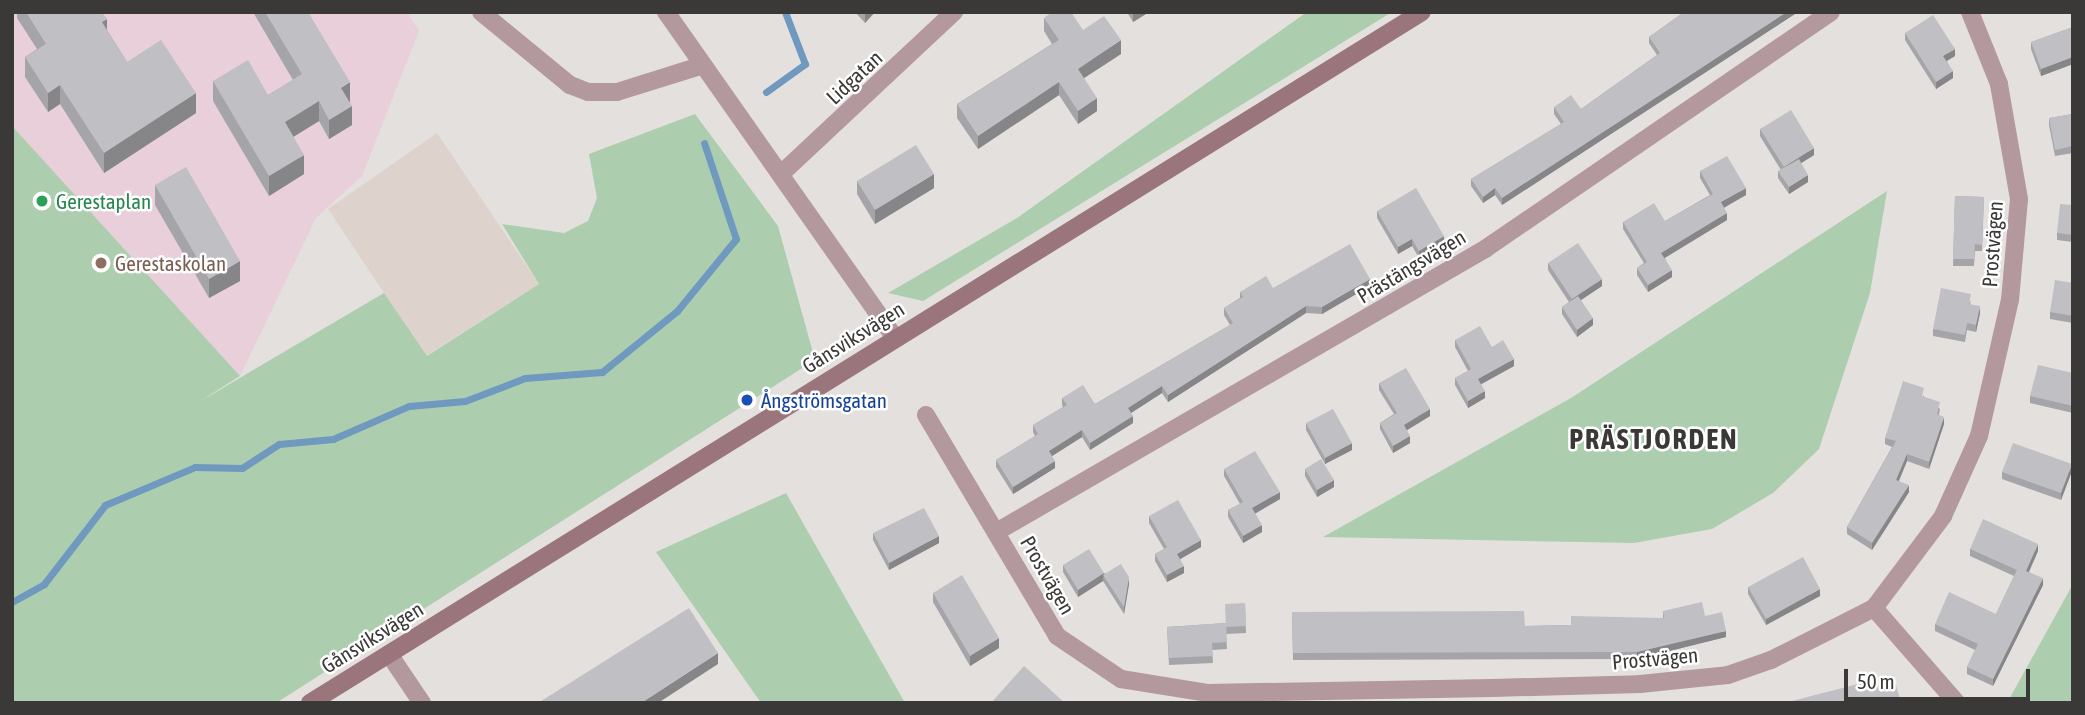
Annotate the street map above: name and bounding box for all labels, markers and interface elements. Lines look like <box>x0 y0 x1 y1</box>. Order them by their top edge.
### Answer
street label: Lidgatan <box>821 45 887 109</box>
place label: Gerestaplan <box>56 188 151 214</box>
marker: Gerestaplan <box>34 193 50 209</box>
street label: Prostvägen <box>1976 200 2008 288</box>
street label: Prästängsvägen <box>1352 224 1470 308</box>
place label: Gerestaskolan <box>115 250 226 276</box>
marker: Gerestaskolan <box>93 255 109 271</box>
street label: Gånsviksvägen <box>797 296 909 378</box>
place label: Ångströmsgatan <box>761 387 887 413</box>
marker: Ångströmsgatan <box>739 392 755 408</box>
district label: PRÄSTJORDEN <box>1571 422 1737 456</box>
street label: Prostvägen <box>1016 531 1080 619</box>
street label: Gånsviksvägen <box>316 596 428 678</box>
street label: Prostvägen <box>1611 642 1699 674</box>
scale bar <box>1847 656 2032 700</box>
text: 50 m <box>1857 669 1895 693</box>

